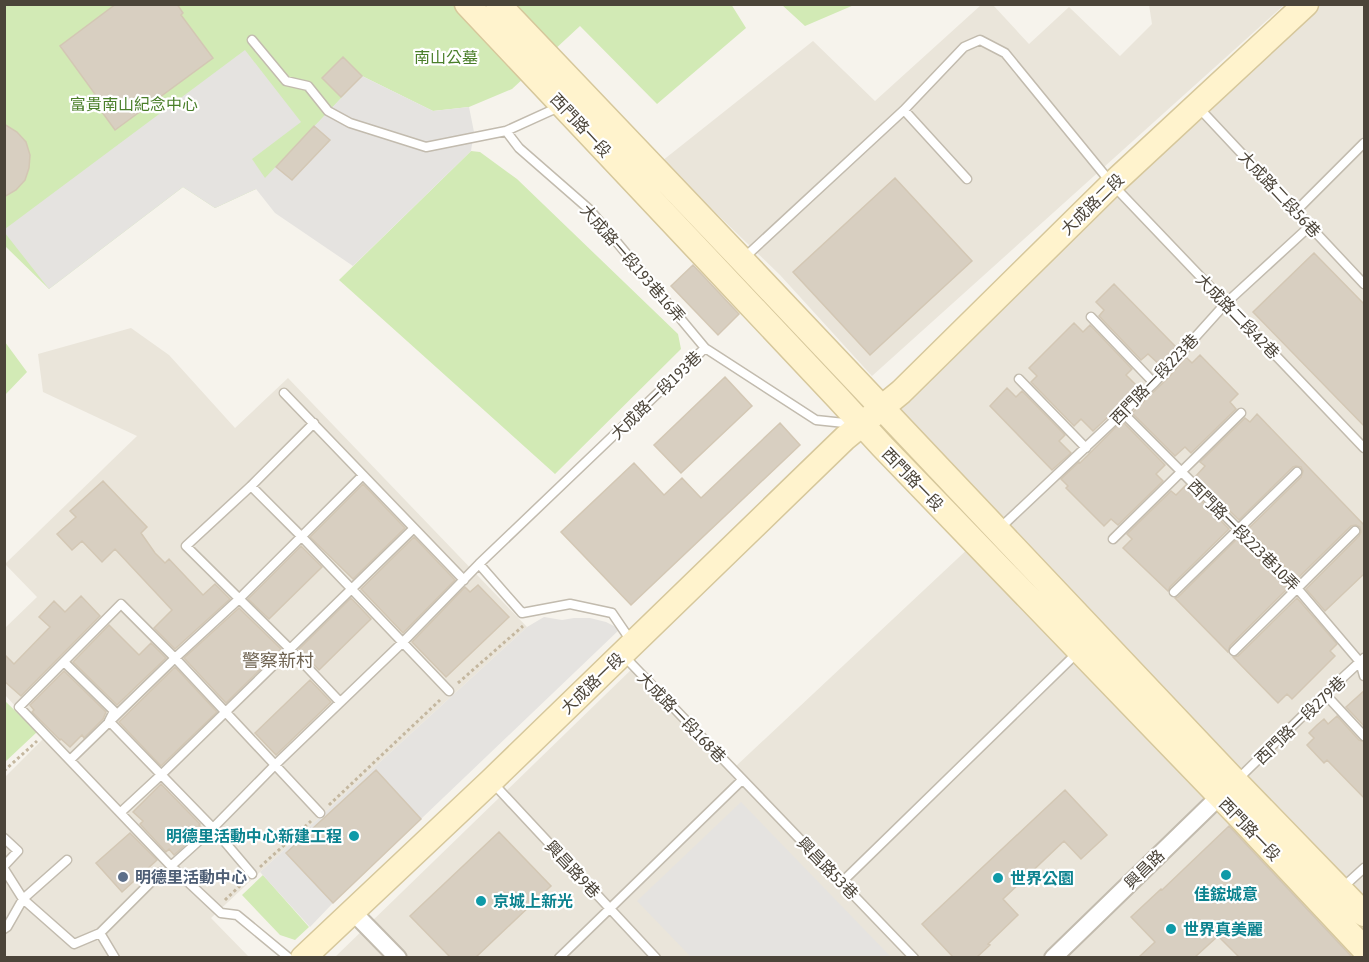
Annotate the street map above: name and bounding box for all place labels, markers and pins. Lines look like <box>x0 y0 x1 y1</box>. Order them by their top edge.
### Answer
place label: 明德里活動中心新建工程 <box>166 827 342 845</box>
marker: 明德里活動中心新建工程 <box>347 829 361 843</box>
place label: 明德里活動中心 <box>135 868 247 886</box>
marker: 佳鋐城意 <box>1219 868 1233 882</box>
place label: 世界公園 <box>1010 869 1074 887</box>
marker: 明德里活動中心 <box>116 870 130 884</box>
marker: 世界公園 <box>991 871 1005 885</box>
place label: 佳鋐城意 <box>1194 885 1258 903</box>
place label: 京城上新光 <box>493 892 573 910</box>
marker: 京城上新光 <box>474 894 488 908</box>
place label: 世界真美麗 <box>1183 920 1263 938</box>
marker: 世界真美麗 <box>1164 922 1178 936</box>

